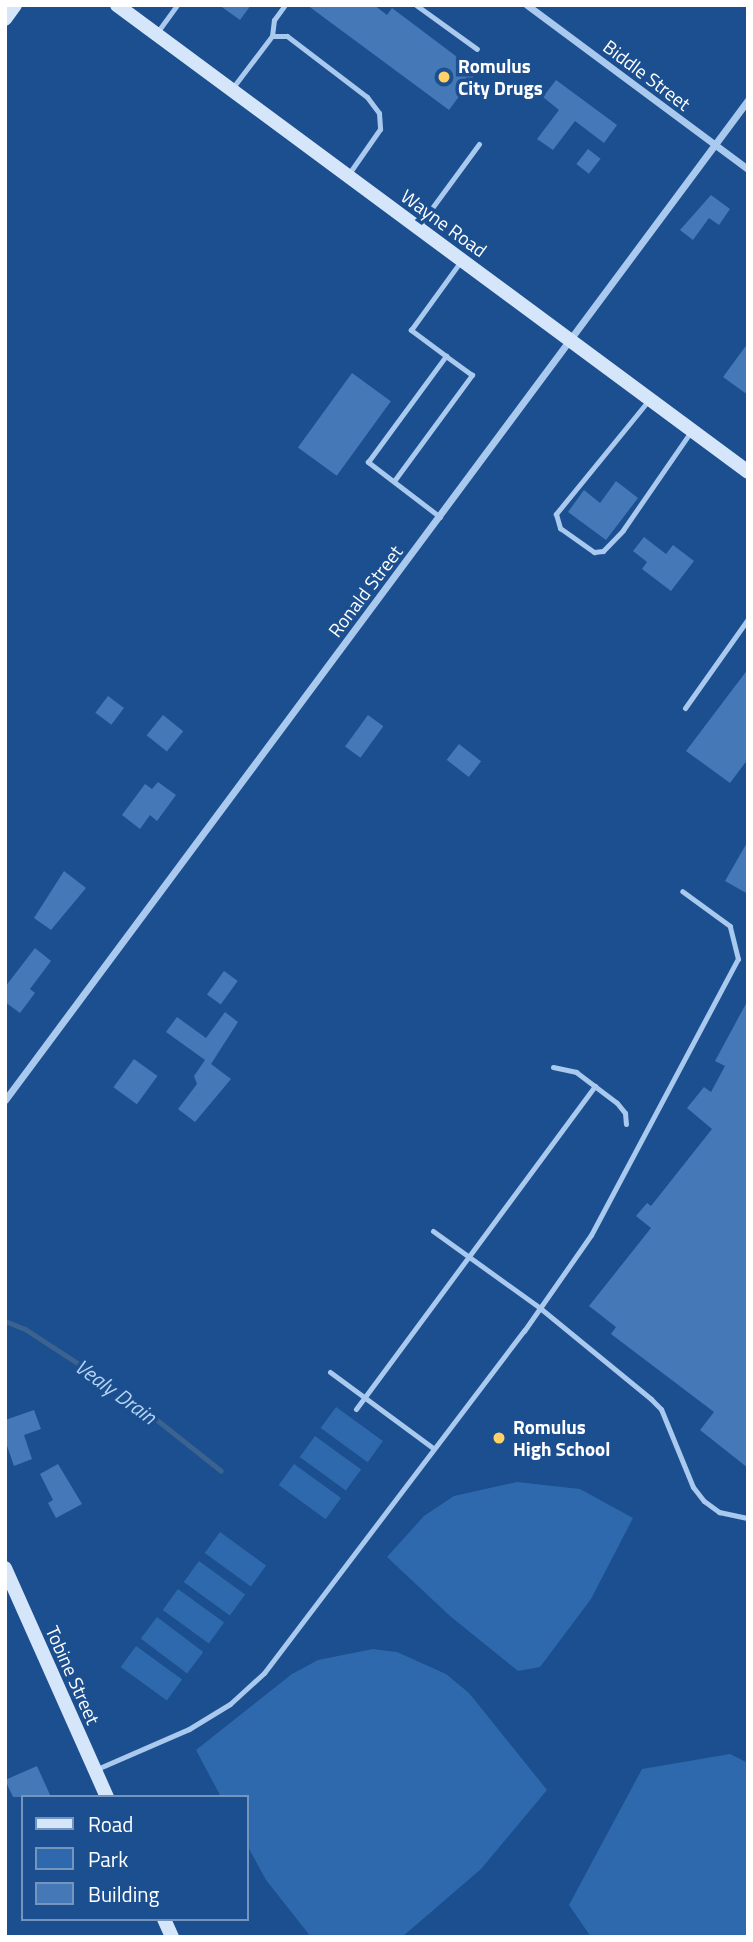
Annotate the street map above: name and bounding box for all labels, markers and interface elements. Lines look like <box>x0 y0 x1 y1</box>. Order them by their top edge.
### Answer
street label: Biddle Street <box>599 35 695 115</box>
place label: Romulus City Drugs <box>458 55 543 99</box>
marker: Romulus City Drugs <box>436 69 452 85</box>
street label: Wayne Road <box>397 184 491 262</box>
street label: Ronald Street <box>323 541 407 641</box>
water label: Vealy Drain <box>71 1353 161 1429</box>
place label: Romulus High School <box>513 1416 610 1460</box>
marker: Romulus High School <box>491 1430 507 1446</box>
street label: Tobine Street <box>41 1622 105 1728</box>
legend <box>21 1795 248 1921</box>
text: Road <box>88 1808 133 1840</box>
text: Park <box>88 1843 128 1875</box>
text: Building <box>88 1878 159 1910</box>

